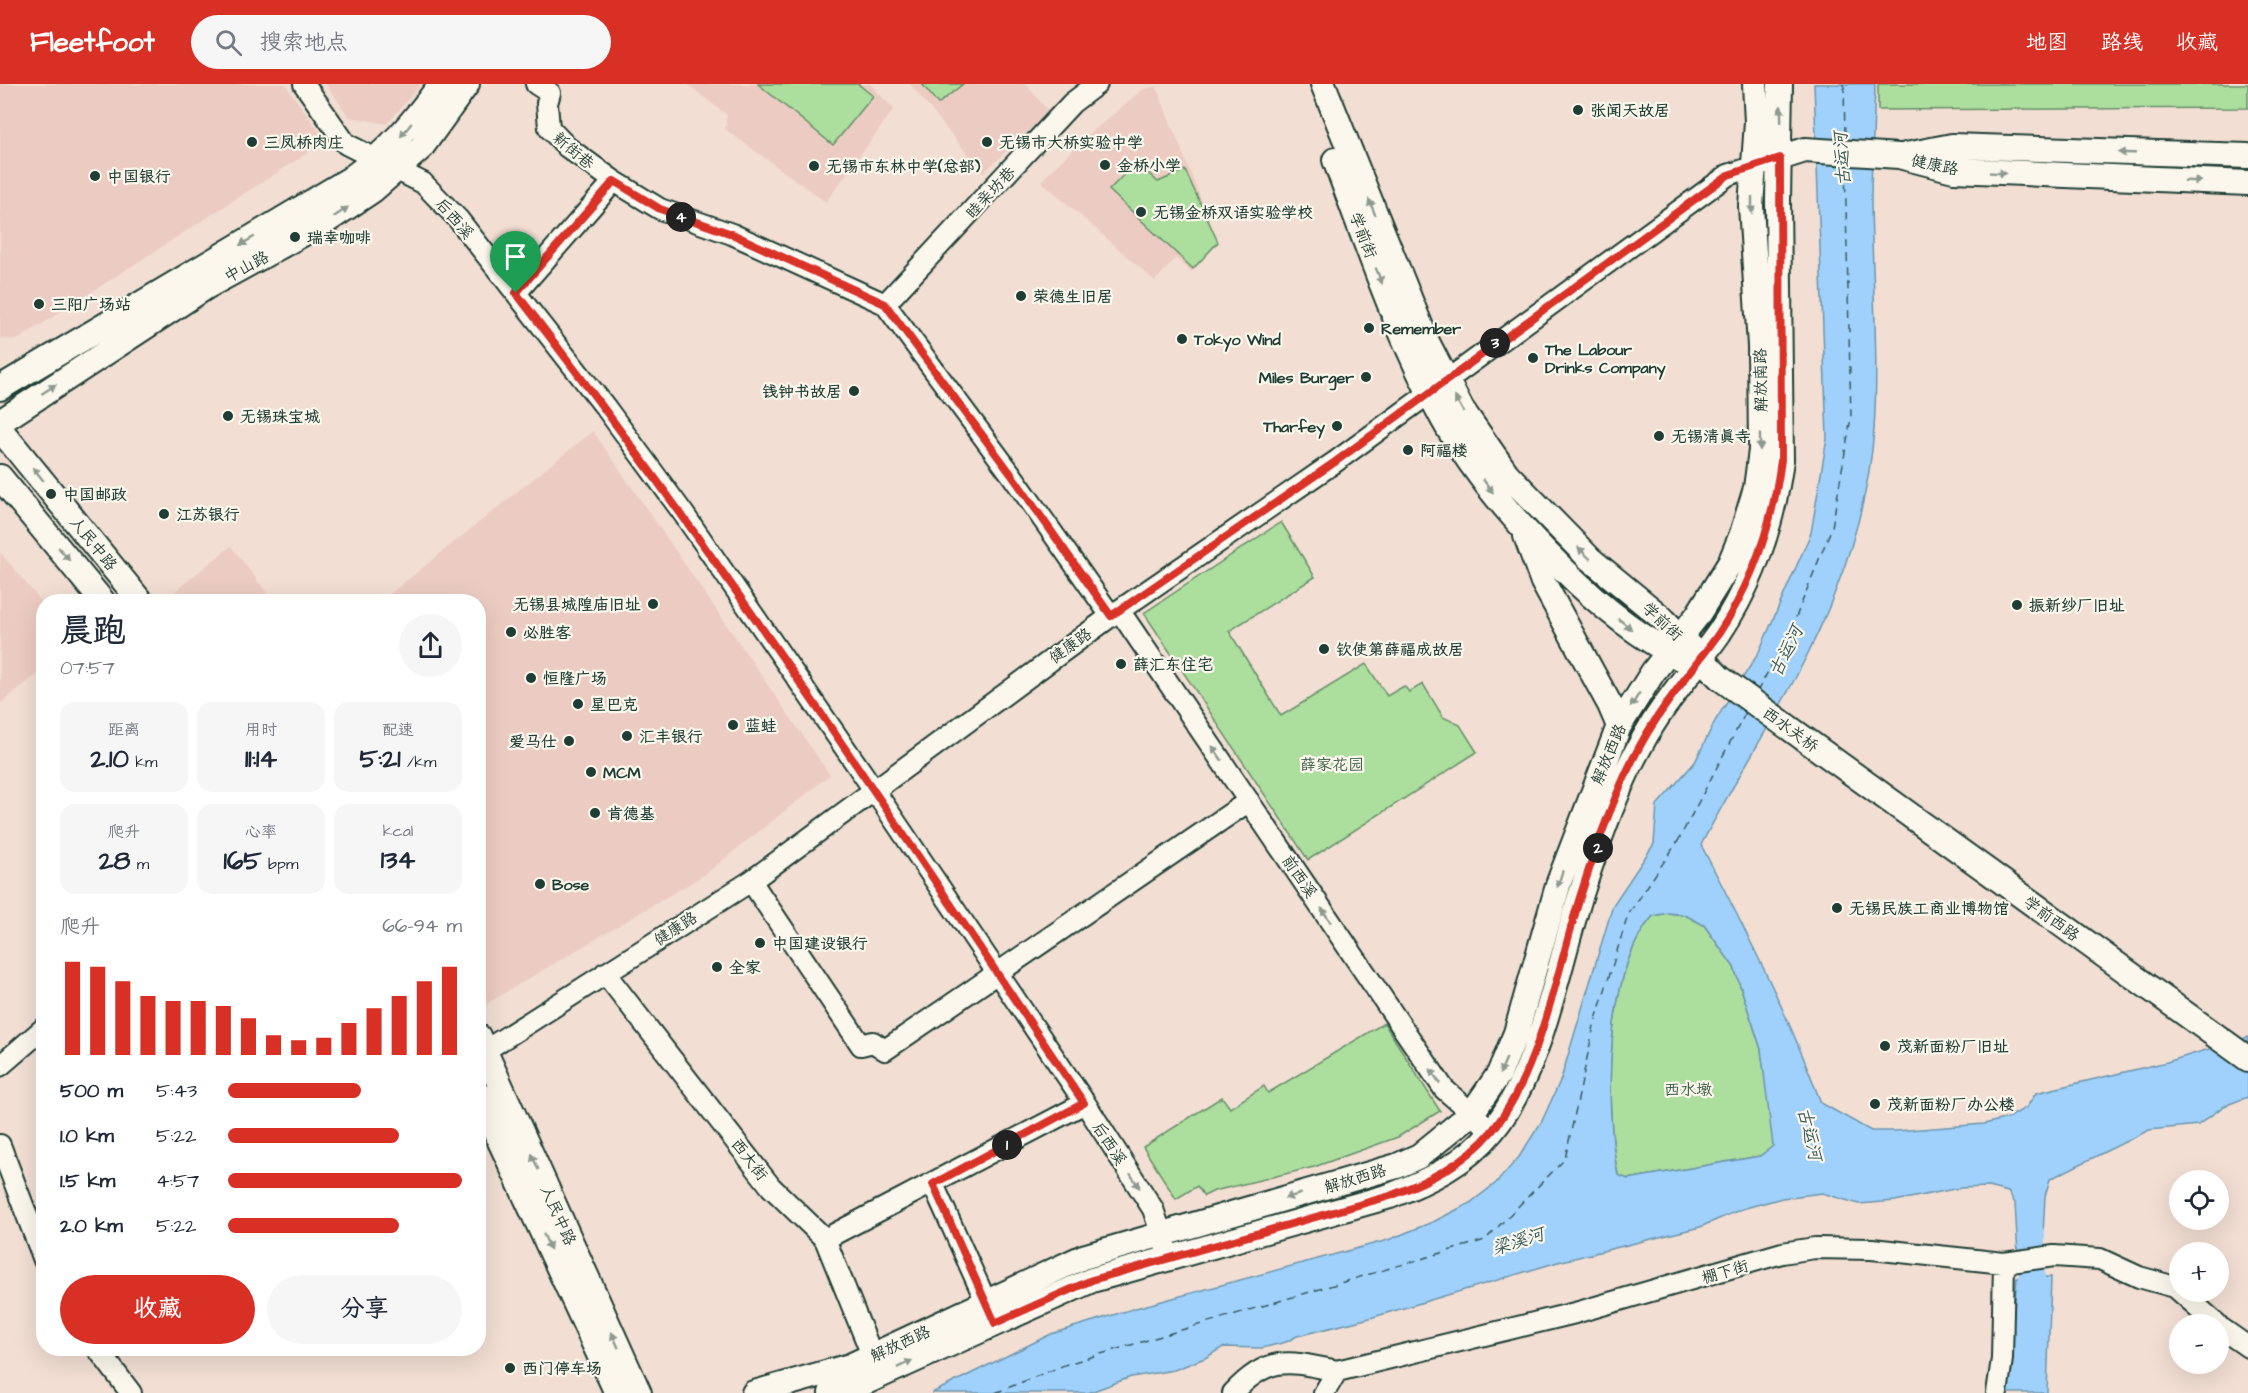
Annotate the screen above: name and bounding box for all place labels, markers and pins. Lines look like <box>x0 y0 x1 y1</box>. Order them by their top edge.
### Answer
place label: 张闻天故居 <box>1590 100 1670 122</box>
marker: 张闻天故居 <box>1571 103 1585 117</box>
place label: 三凤桥肉庄 <box>264 132 344 154</box>
place label: 无锡市大桥实验中学 <box>999 132 1143 154</box>
marker: 三凤桥肉庄 <box>245 135 259 149</box>
marker: 无锡市大桥实验中学 <box>980 135 994 149</box>
place label: 金桥小学 <box>1117 155 1181 177</box>
place label: 无锡市东林中学(总部) <box>826 156 981 178</box>
marker: 金桥小学 <box>1098 158 1112 172</box>
marker: 无锡市东林中学(总部) <box>807 159 821 173</box>
place label: 中国银行 <box>107 166 171 188</box>
marker: 中国银行 <box>88 169 102 183</box>
pin: 4 <box>666 202 696 232</box>
place label: 无锡金桥双语实验学校 <box>1153 202 1313 224</box>
marker: 无锡金桥双语实验学校 <box>1134 205 1148 219</box>
place label: 瑞幸咖啡 <box>307 227 371 249</box>
marker: 瑞幸咖啡 <box>288 230 302 244</box>
pin <box>490 231 541 293</box>
place label: 荣德生旧居 <box>1033 286 1113 308</box>
marker: 荣德生旧居 <box>1014 289 1028 303</box>
place label: 三阳广场站 <box>51 294 131 316</box>
marker: 三阳广场站 <box>32 297 46 311</box>
place label: Remember <box>1381 318 1461 340</box>
marker: Remember <box>1362 321 1376 335</box>
pin: 3 <box>1480 328 1510 358</box>
place label: Tokyo Wind <box>1193 329 1281 352</box>
marker: Tokyo Wind <box>1175 332 1189 346</box>
place label: The Labour Drinks Company <box>1544 339 1666 380</box>
marker: The Labour Drinks Company <box>1526 351 1540 365</box>
place label: Miles Burger <box>1259 367 1354 391</box>
marker: Miles Burger <box>1359 370 1373 384</box>
place label: 钱钟书故居 <box>762 381 842 403</box>
marker: 钱钟书故居 <box>847 384 861 398</box>
place label: 无锡珠宝城 <box>240 406 320 428</box>
marker: 无锡珠宝城 <box>221 409 235 423</box>
place label: Tharfey <box>1262 416 1325 439</box>
marker: Tharfey <box>1330 419 1344 433</box>
place label: 无锡清真寺 <box>1671 426 1751 448</box>
marker: 无锡清真寺 <box>1652 429 1666 443</box>
place label: 阿福楼 <box>1420 440 1468 462</box>
marker: 阿福楼 <box>1401 443 1415 457</box>
place label: 中国邮政 <box>63 484 127 506</box>
marker: 中国邮政 <box>44 487 58 501</box>
place label: 江苏银行 <box>176 504 240 526</box>
marker: 江苏银行 <box>157 507 171 521</box>
place label: 无锡县城隍庙旧址 <box>513 594 641 616</box>
place label: 振新纱厂旧址 <box>2029 595 2125 617</box>
marker: 无锡县城隍庙旧址 <box>646 597 660 611</box>
marker: 振新纱厂旧址 <box>2010 598 2024 612</box>
place label: 必胜客 <box>523 622 571 644</box>
marker: 必胜客 <box>504 625 518 639</box>
place label: 钦使第薛福成故居 <box>1336 639 1464 661</box>
marker: 钦使第薛福成故居 <box>1317 642 1331 656</box>
place label: 薛汇东住宅 <box>1133 654 1213 676</box>
marker: 薛汇东住宅 <box>1114 657 1128 671</box>
place label: 恒隆广场 <box>543 668 607 690</box>
marker: 恒隆广场 <box>524 671 538 685</box>
place label: 星巴克 <box>590 694 638 716</box>
marker: 星巴克 <box>571 697 585 711</box>
place label: 蓝蛙 <box>745 715 777 737</box>
marker: 蓝蛙 <box>726 718 740 732</box>
place label: 汇丰银行 <box>639 726 703 748</box>
marker: 汇丰银行 <box>620 729 634 743</box>
place label: 爱马仕 <box>509 731 557 753</box>
marker: 爱马仕 <box>562 734 576 748</box>
place label: MCM <box>603 762 641 784</box>
marker: MCM <box>584 765 598 779</box>
place label: 肯德基 <box>607 803 655 825</box>
marker: 肯德基 <box>588 806 602 820</box>
pin: 2 <box>1583 833 1613 863</box>
place label: Bose <box>552 874 589 896</box>
marker: Bose <box>533 877 547 891</box>
place label: 无锡民族工商业博物馆 <box>1849 898 2009 920</box>
marker: 无锡民族工商业博物馆 <box>1830 901 1844 915</box>
place label: 中国建设银行 <box>772 933 868 955</box>
marker: 中国建设银行 <box>753 936 767 950</box>
place label: 全家 <box>729 957 761 979</box>
marker: 全家 <box>710 960 724 974</box>
place label: 茂新面粉厂旧址 <box>1897 1036 2009 1058</box>
marker: 茂新面粉厂旧址 <box>1878 1039 1892 1053</box>
place label: 茂新面粉厂办公楼 <box>1887 1094 2015 1116</box>
marker: 茂新面粉厂办公楼 <box>1868 1097 1882 1111</box>
pin: 1 <box>992 1130 1022 1160</box>
place label: 西门停车场 <box>522 1358 602 1380</box>
marker: 西门停车场 <box>503 1361 517 1375</box>

